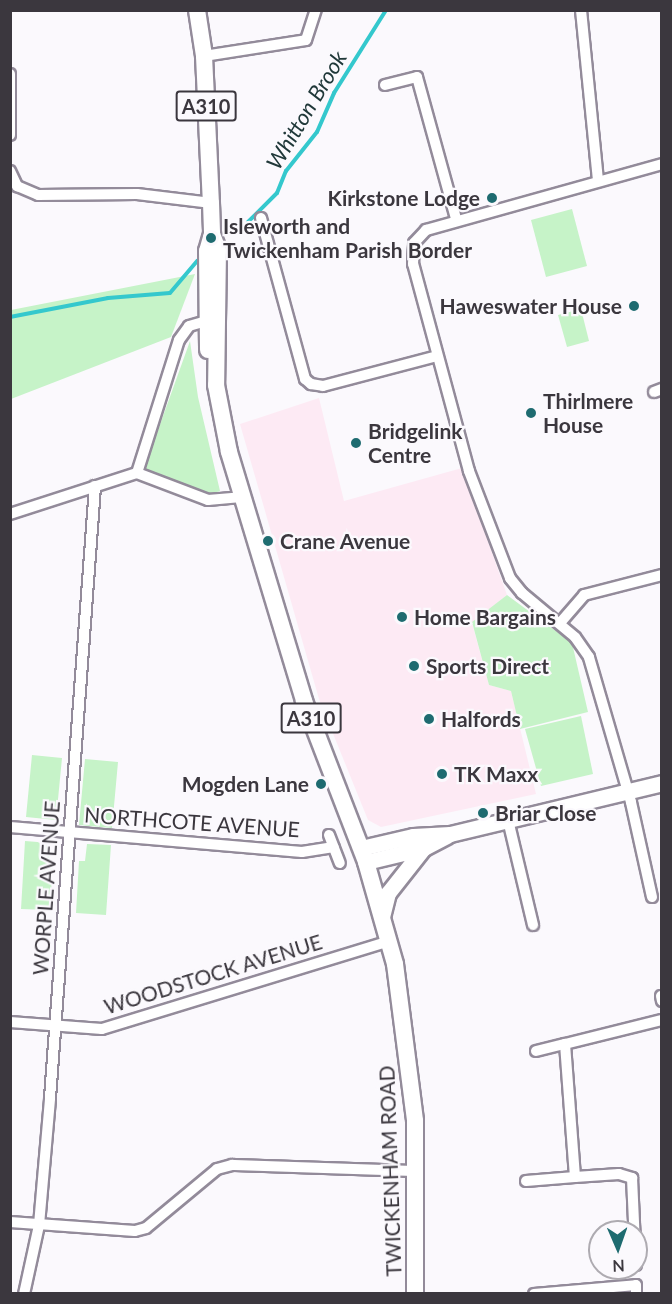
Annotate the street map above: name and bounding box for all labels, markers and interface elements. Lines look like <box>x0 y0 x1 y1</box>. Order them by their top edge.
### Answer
water label: Whitton Brook <box>260 46 352 174</box>
road number: A310 <box>174 89 238 123</box>
place label: Kirkstone Lodge <box>328 185 480 211</box>
marker: Kirkstone Lodge <box>485 191 499 205</box>
place label: Isleworth and Twickenham Parish Border <box>223 213 472 263</box>
marker: Isleworth and Twickenham Parish Border <box>204 231 218 245</box>
place label: Haweswater House <box>439 293 622 319</box>
marker: Haweswater House <box>627 299 641 313</box>
place label: Thirlmere House <box>543 388 633 438</box>
marker: Thirlmere House <box>524 406 538 420</box>
place label: Bridgelink Centre <box>368 418 462 468</box>
marker: Bridgelink Centre <box>349 436 363 450</box>
place label: Crane Avenue <box>280 528 411 554</box>
marker: Crane Avenue <box>261 534 275 548</box>
place label: Home Bargains <box>414 604 556 630</box>
marker: Home Bargains <box>395 610 409 624</box>
place label: Sports Direct <box>426 653 549 679</box>
marker: Sports Direct <box>407 659 421 673</box>
road number: A310 <box>280 701 342 735</box>
place label: Halfords <box>441 706 521 732</box>
marker: Halfords <box>422 712 436 726</box>
place label: TK Maxx <box>454 761 538 787</box>
marker: TK Maxx <box>435 767 449 781</box>
place label: Mogden Lane <box>182 771 309 797</box>
marker: Mogden Lane <box>314 777 328 791</box>
street label: WORPLE AVENUE <box>27 800 65 976</box>
place label: Briar Close <box>495 800 597 826</box>
street label: NORTHCOTE AVENUE <box>83 802 301 842</box>
marker: Briar Close <box>476 806 490 820</box>
street label: WOODSTOCK AVENUE <box>101 929 325 1019</box>
street label: TWICKENHAM ROAD <box>374 1065 406 1277</box>
north arrow <box>588 1220 648 1280</box>
text: N <box>612 1257 625 1276</box>

